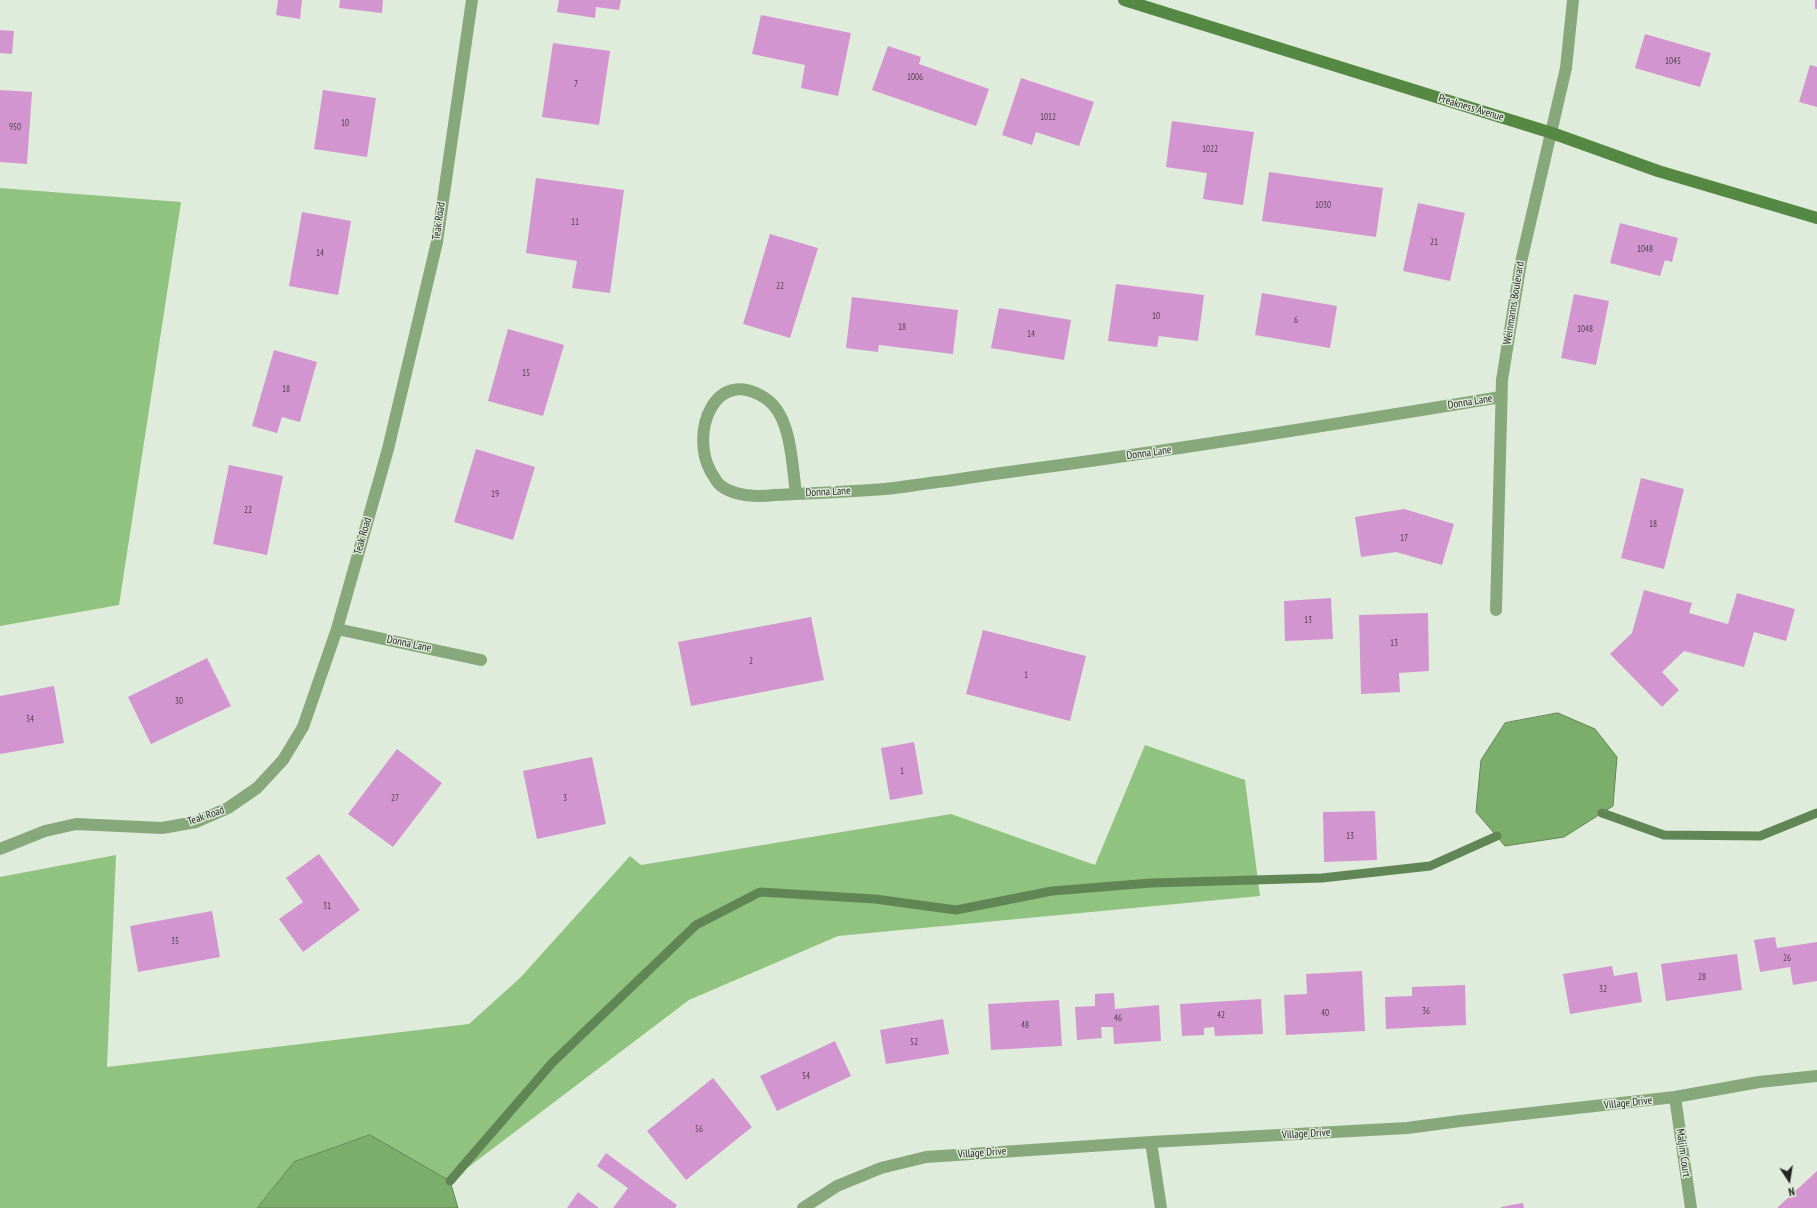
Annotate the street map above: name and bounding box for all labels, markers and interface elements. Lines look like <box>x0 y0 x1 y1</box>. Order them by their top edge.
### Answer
house number: 1045 <box>1665 56 1681 66</box>
house number: 1006 <box>907 72 923 82</box>
house number: 7 <box>574 79 578 89</box>
street label: Preakness Avenue <box>1437 92 1505 124</box>
house number: 1012 <box>1040 112 1056 122</box>
house number: 10 <box>341 118 349 128</box>
house number: 950 <box>9 122 21 132</box>
house number: 1022 <box>1202 144 1218 154</box>
house number: 1030 <box>1315 200 1331 210</box>
street label: Teak Road <box>430 201 448 241</box>
house number: 11 <box>571 217 579 227</box>
house number: 21 <box>1430 237 1438 247</box>
house number: 1048 <box>1637 244 1653 254</box>
house number: 14 <box>316 248 324 258</box>
street label: Weinmanns Boulevard <box>1501 260 1527 346</box>
house number: 22 <box>776 281 784 291</box>
house number: 10 <box>1152 311 1160 321</box>
house number: 6 <box>1294 315 1298 325</box>
house number: 18 <box>898 322 906 332</box>
house number: 1048 <box>1577 324 1593 334</box>
house number: 14 <box>1027 329 1035 339</box>
house number: 15 <box>522 368 530 378</box>
house number: 18 <box>282 384 290 394</box>
street label: Donna Lane <box>1447 392 1493 412</box>
street label: Donna Lane <box>1126 443 1172 463</box>
street label: Donna Lane <box>805 484 851 500</box>
house number: 19 <box>491 489 499 499</box>
house number: 22 <box>244 505 252 515</box>
street label: Teak Road <box>351 516 375 556</box>
house number: 18 <box>1649 519 1657 529</box>
house number: 17 <box>1400 533 1408 543</box>
house number: 13 <box>1304 615 1312 625</box>
street label: Donna Lane <box>386 633 432 655</box>
house number: 13 <box>1390 638 1398 648</box>
house number: 2 <box>749 656 753 666</box>
house number: 1 <box>1024 670 1028 680</box>
house number: 30 <box>175 696 183 706</box>
house number: 34 <box>26 714 34 724</box>
house number: 1 <box>900 766 904 776</box>
house number: 27 <box>391 793 399 803</box>
house number: 3 <box>563 793 567 803</box>
street label: Teak Road <box>186 804 226 828</box>
house number: 13 <box>1346 831 1354 841</box>
house number: 31 <box>323 901 331 911</box>
house number: 35 <box>171 936 179 946</box>
house number: 26 <box>1783 953 1791 963</box>
house number: 28 <box>1698 972 1706 982</box>
house number: 32 <box>1599 984 1607 994</box>
house number: 36 <box>1422 1006 1430 1016</box>
house number: 40 <box>1321 1008 1329 1018</box>
house number: 42 <box>1217 1010 1225 1020</box>
house number: 46 <box>1114 1013 1122 1023</box>
house number: 48 <box>1021 1020 1029 1030</box>
house number: 52 <box>910 1037 918 1047</box>
house number: 54 <box>802 1071 810 1081</box>
street label: Village Drive <box>1603 1094 1653 1112</box>
house number: 56 <box>695 1124 703 1134</box>
street label: Village Drive <box>1281 1126 1331 1142</box>
street label: Maljim Court <box>1673 1128 1693 1178</box>
street label: Village Drive <box>957 1145 1007 1161</box>
north arrow <box>1769 1160 1809 1200</box>
text: N <box>1787 1184 1796 1199</box>

